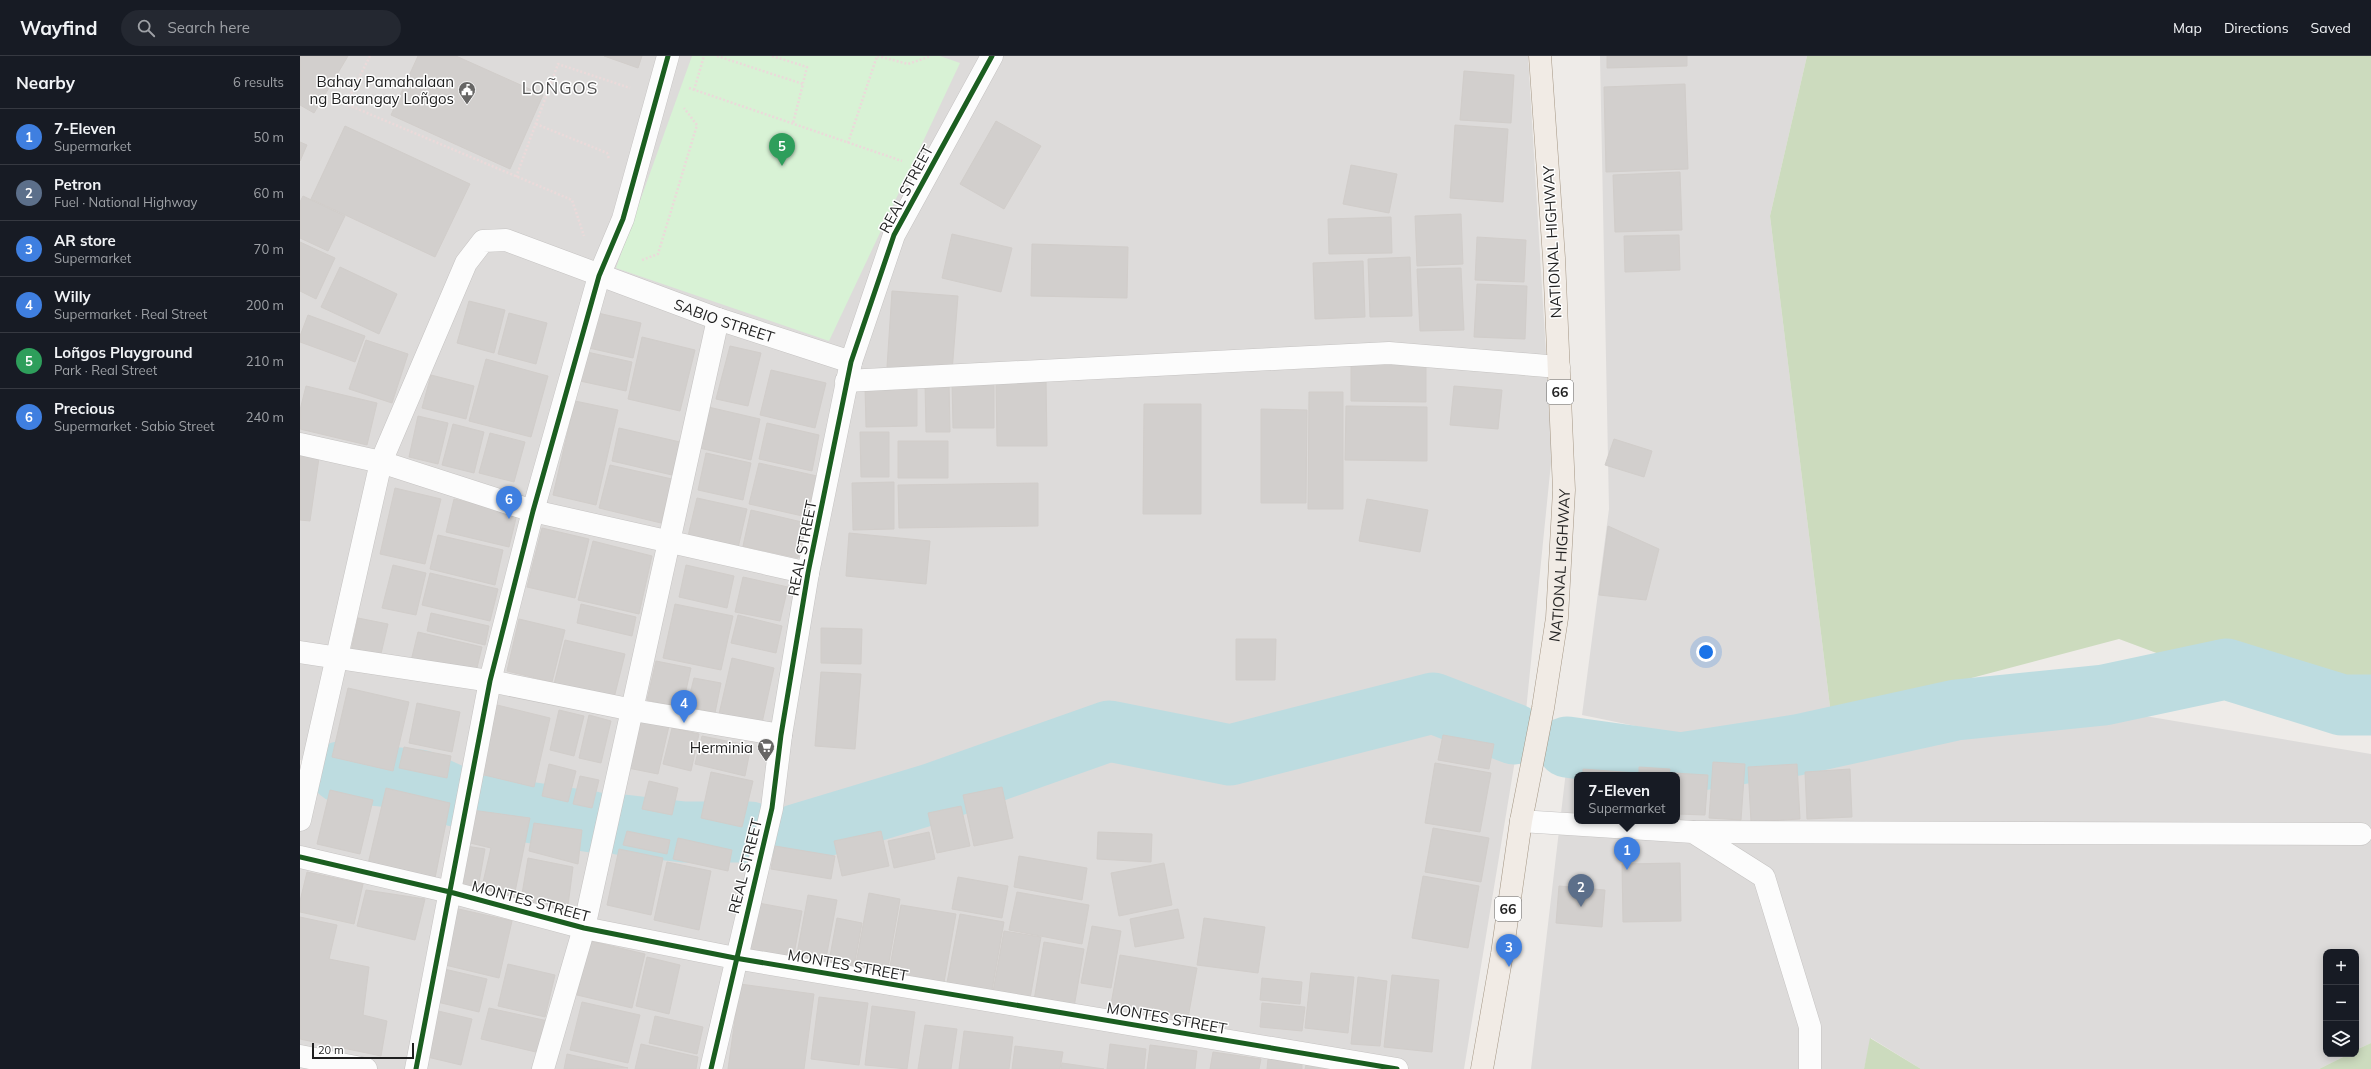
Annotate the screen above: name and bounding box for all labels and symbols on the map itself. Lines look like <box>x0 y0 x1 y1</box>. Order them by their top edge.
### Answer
place label: Bahay Pamahalaan ng Barangay Loñgos <box>310 72 454 108</box>
district label: LOÑGOS <box>522 77 598 98</box>
public building icon: Bahay Pamahalaan ng Barangay Loñgos <box>457 80 477 105</box>
pin: 5 <box>769 133 795 166</box>
street label: REAL STREET <box>875 142 937 236</box>
street label: NATIONAL HIGHWAY <box>1538 164 1565 319</box>
street label: SABIO STREET <box>672 294 777 346</box>
road number: 66 <box>1547 380 1573 404</box>
pin: 6 <box>496 486 522 519</box>
street label: NATIONAL HIGHWAY <box>1544 488 1574 643</box>
street label: REAL STREET <box>783 498 821 598</box>
your location <box>1696 642 1716 662</box>
pin: 4 <box>671 690 697 723</box>
supermarket icon: Herminia <box>756 737 776 762</box>
place label: Herminia <box>690 738 753 757</box>
street label: REAL STREET <box>724 817 766 915</box>
pin: 1 <box>1614 837 1640 870</box>
pin: 2 <box>1568 874 1594 907</box>
street label: MONTES STREET <box>470 876 592 926</box>
road number: 66 <box>1495 897 1521 921</box>
pin: 3 <box>1496 934 1522 967</box>
street label: MONTES STREET <box>786 945 910 985</box>
street label: MONTES STREET <box>1105 998 1229 1038</box>
scale bar <box>312 1041 414 1060</box>

